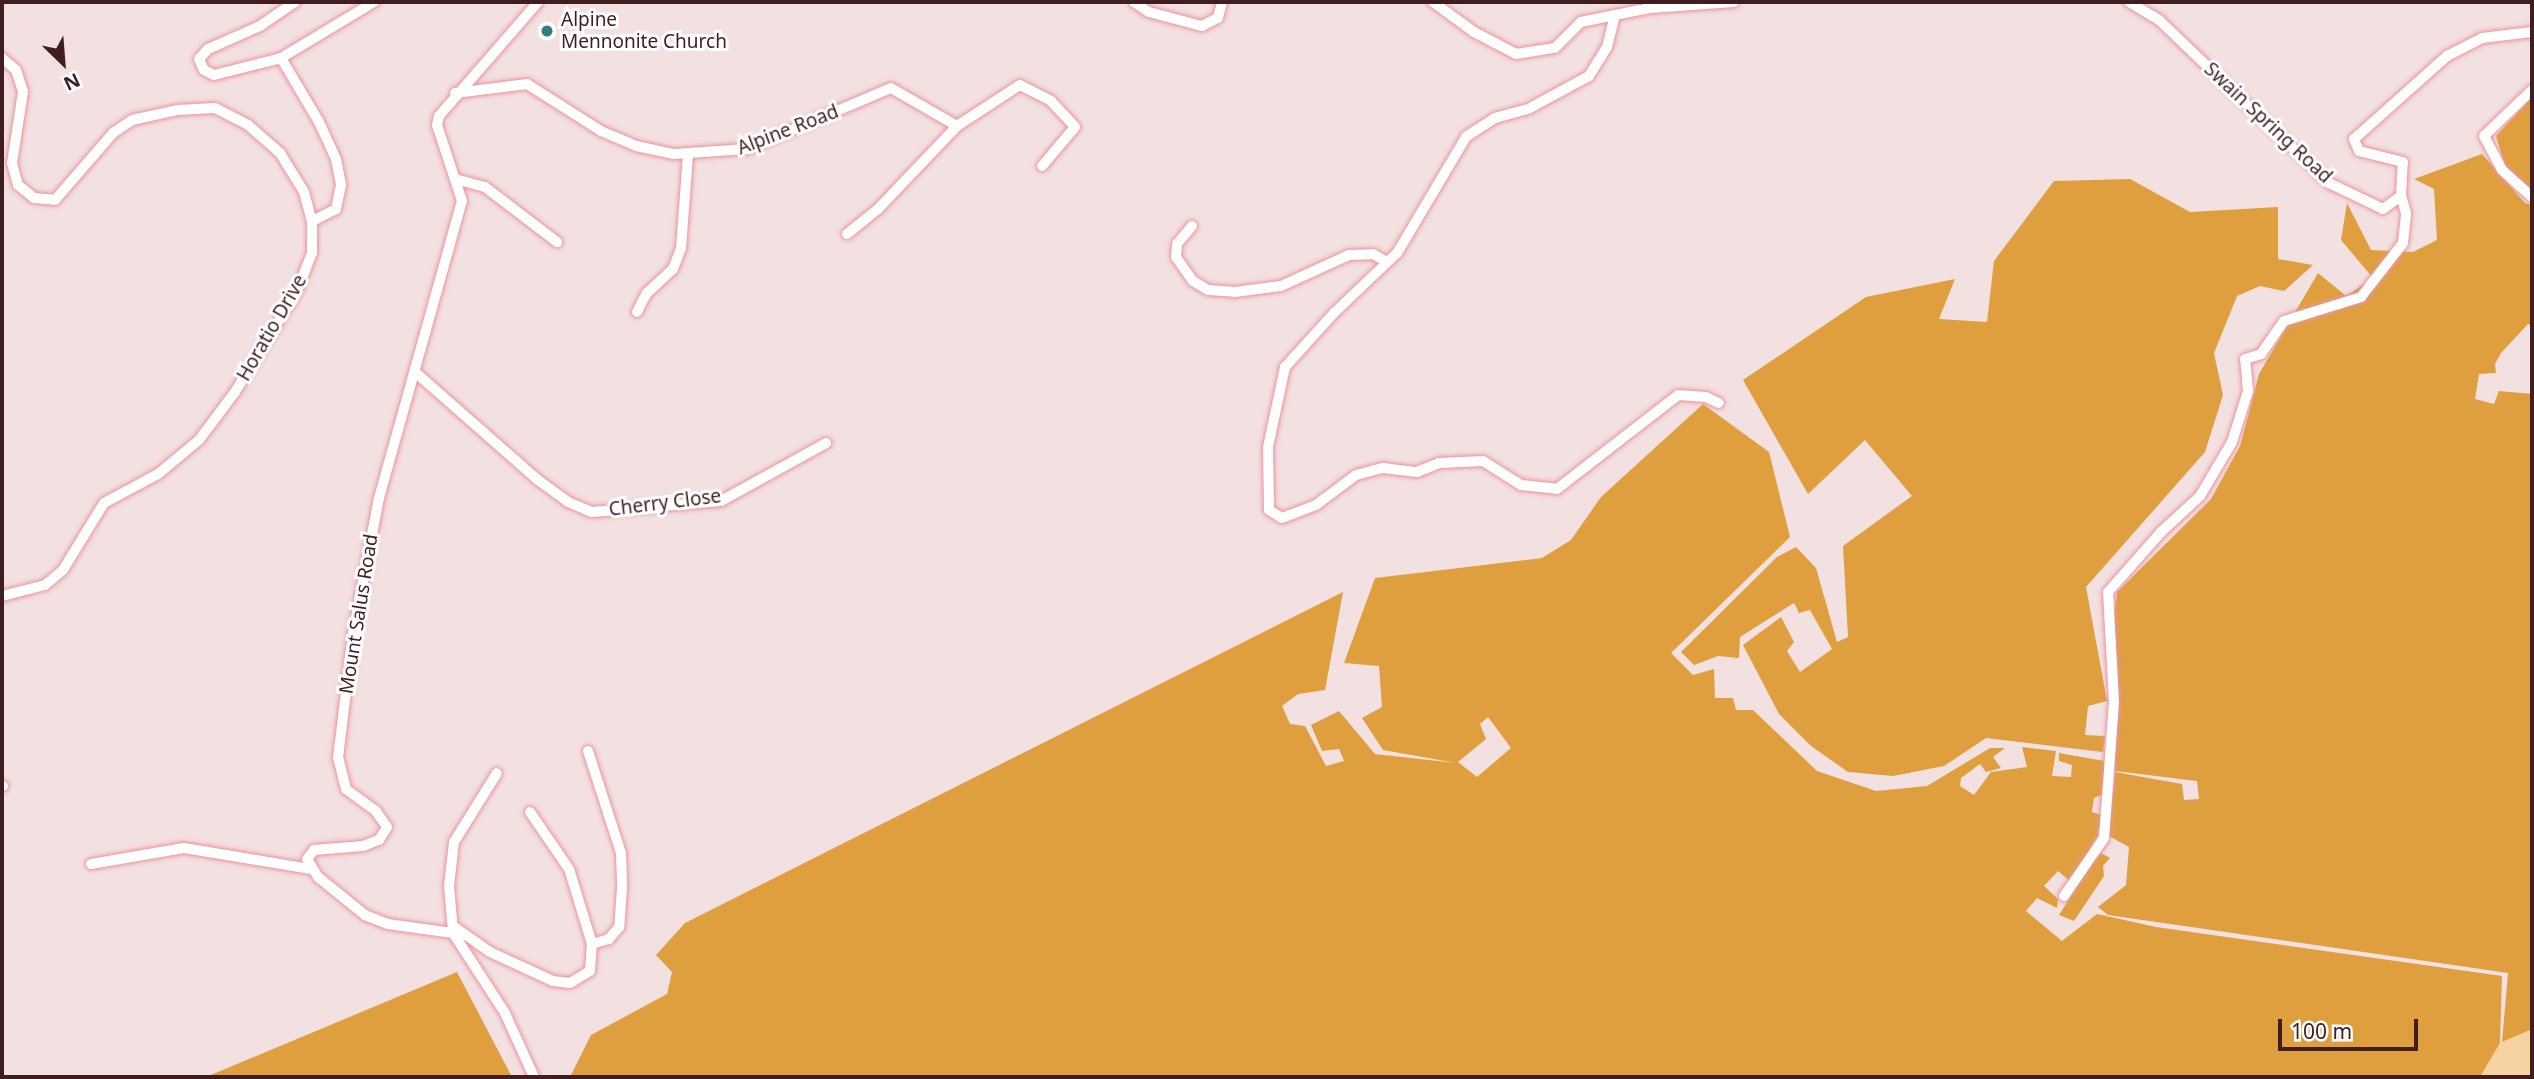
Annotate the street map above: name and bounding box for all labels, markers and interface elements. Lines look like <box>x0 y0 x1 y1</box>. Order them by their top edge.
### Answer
place label: Alpine Mennonite Church <box>561 9 727 53</box>
marker: Alpine Mennonite Church <box>539 23 555 39</box>
north arrow <box>28 28 98 98</box>
street label: Swain Spring Road <box>2199 58 2337 188</box>
text: N <box>59 67 84 97</box>
street label: Alpine Road <box>734 100 842 160</box>
street label: Horatio Drive <box>232 271 312 385</box>
street label: Cherry Close <box>608 485 722 521</box>
street label: Mount Salus Road <box>335 532 383 696</box>
scale bar <box>2282 1006 2422 1050</box>
text: 100 m <box>2291 1017 2352 1045</box>

